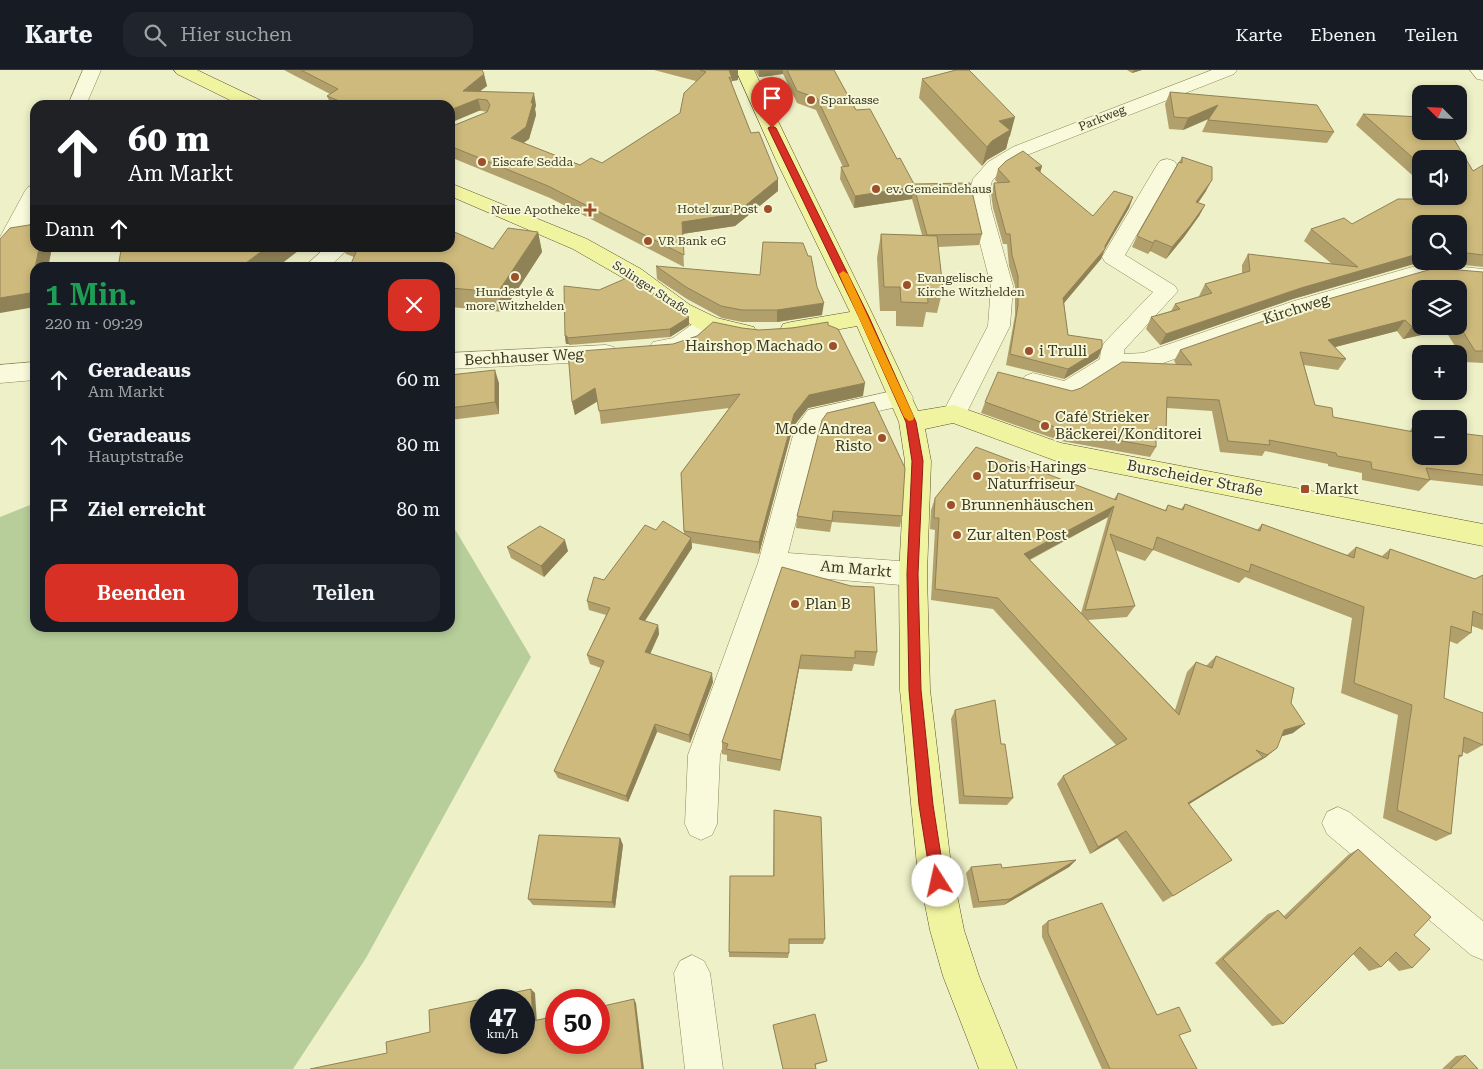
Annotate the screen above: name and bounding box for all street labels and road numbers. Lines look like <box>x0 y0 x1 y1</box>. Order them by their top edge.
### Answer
street label: Parkweg <box>1076 102 1128 134</box>
street label: Solinger Straße <box>610 258 692 318</box>
street label: Kirchweg <box>1261 290 1332 328</box>
street label: Bechhauser Weg <box>464 345 585 369</box>
street label: Burscheider Straße <box>1126 456 1264 500</box>
street label: Am Markt <box>820 557 893 581</box>

